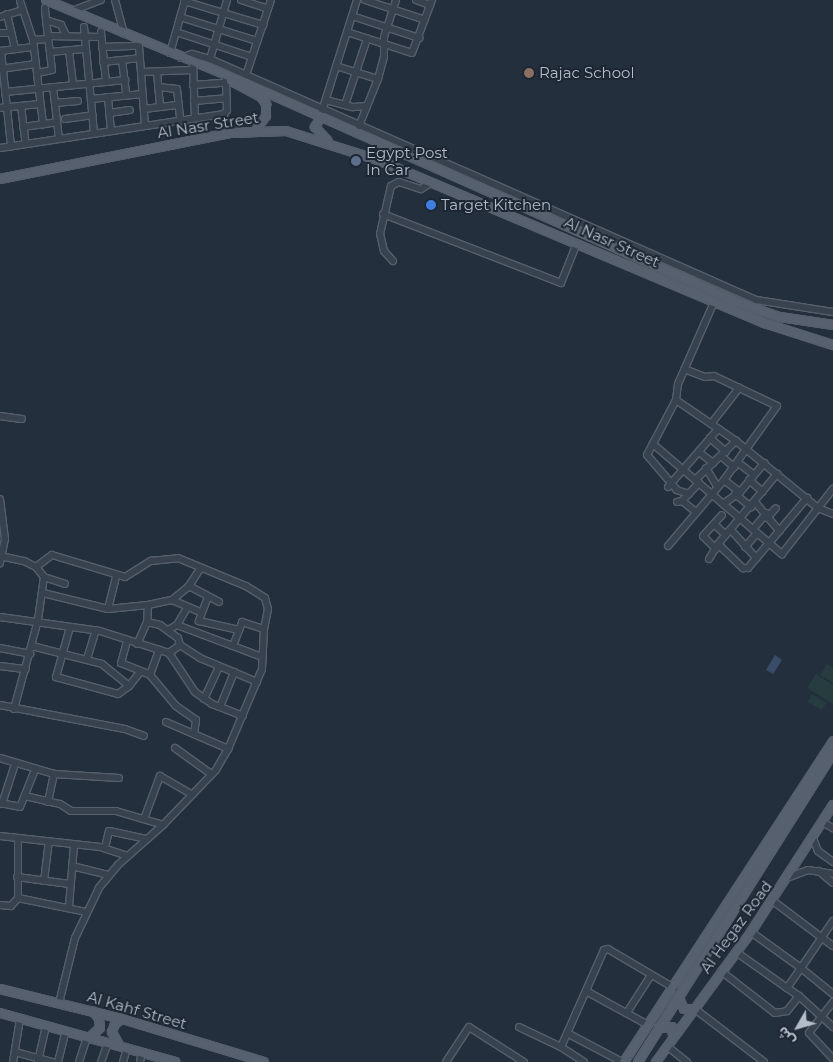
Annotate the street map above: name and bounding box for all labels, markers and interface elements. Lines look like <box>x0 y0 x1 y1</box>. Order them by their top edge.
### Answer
place label: Rajac School <box>539 64 634 82</box>
marker: Rajac School <box>523 67 535 79</box>
street label: Al Nasr Street <box>156 108 260 142</box>
place label: Egypt Post In Car <box>366 143 448 178</box>
marker: Egypt Post In Car <box>350 155 362 167</box>
place label: Target Kitchen <box>441 196 551 214</box>
marker: Target Kitchen <box>425 199 437 211</box>
street label: Al Nasr Street <box>562 213 662 271</box>
street label: Al Hegaz Road <box>696 877 776 977</box>
street label: Al Kahf Street <box>85 987 189 1033</box>
north arrow <box>773 1002 823 1052</box>
text: ش <box>773 1023 799 1049</box>

